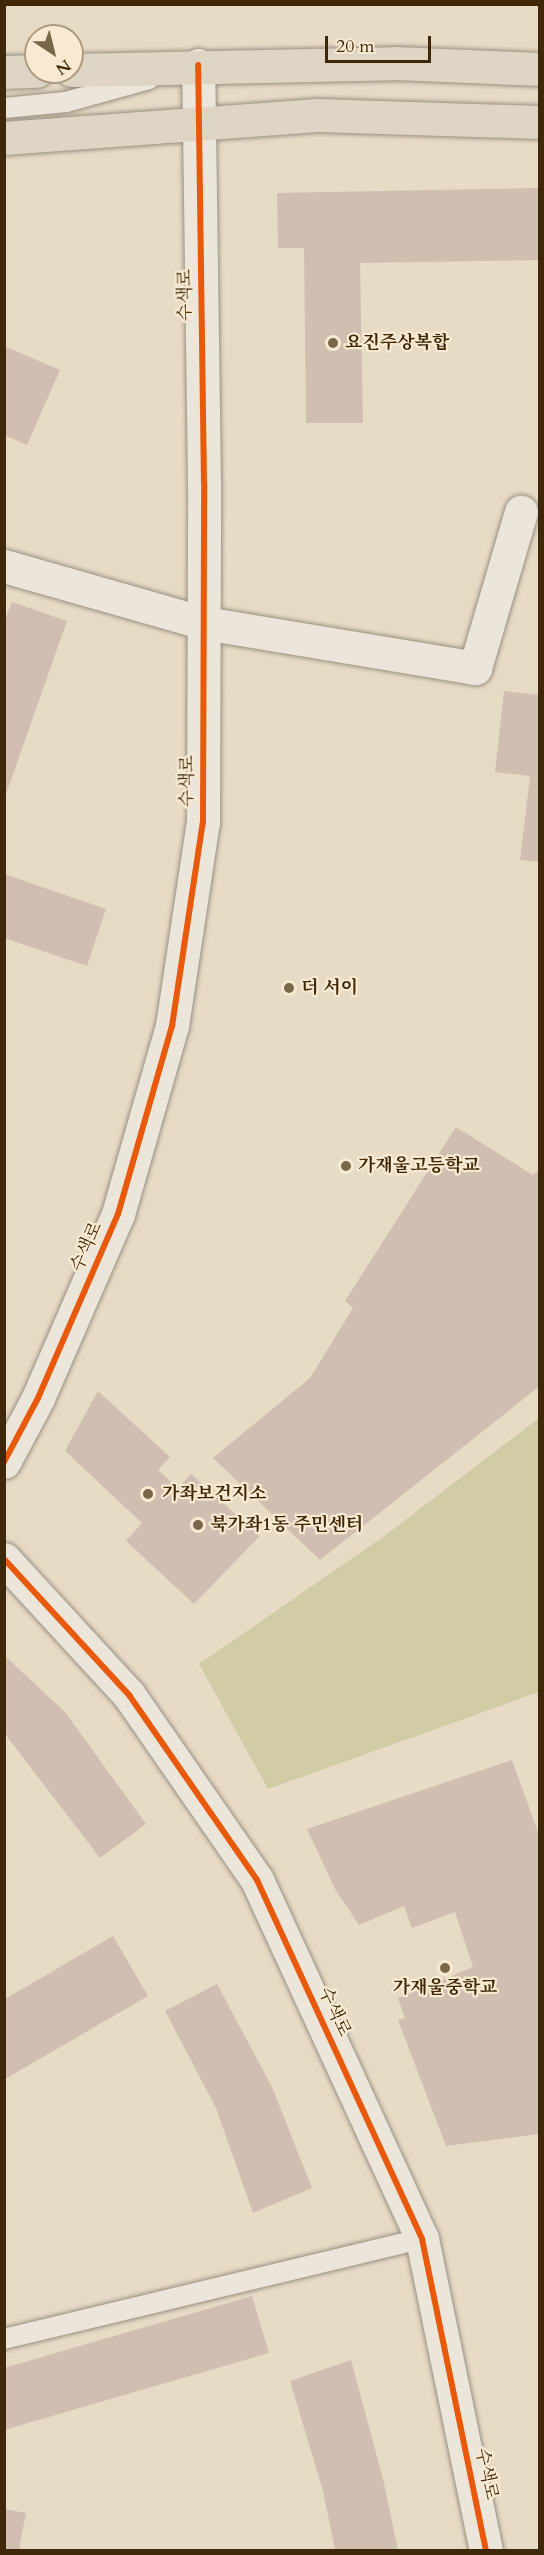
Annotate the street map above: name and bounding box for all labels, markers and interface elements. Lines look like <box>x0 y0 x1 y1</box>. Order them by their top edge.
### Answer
north arrow <box>24 24 84 84</box>
scale bar <box>328 24 434 62</box>
text: 20 m <box>336 34 375 59</box>
text: N <box>51 54 75 80</box>
street label: 수색로 <box>175 269 197 321</box>
place label: 요진주상복합 <box>345 332 449 354</box>
marker: 요진주상복합 <box>326 336 340 350</box>
street label: 수색로 <box>177 755 199 807</box>
place label: 더 서이 <box>301 977 358 999</box>
marker: 더 서이 <box>282 981 296 995</box>
place label: 가재울고등학교 <box>358 1155 480 1177</box>
marker: 가재울고등학교 <box>339 1159 353 1173</box>
street label: 수색로 <box>67 1219 107 1275</box>
place label: 가좌보건지소 <box>162 1483 266 1505</box>
marker: 가좌보건지소 <box>139 1485 157 1503</box>
place label: 북가좌1동 주민센터 <box>210 1514 363 1536</box>
marker: 북가좌1동 주민센터 <box>191 1518 205 1532</box>
marker: 가재울중학교 <box>438 1961 452 1975</box>
place label: 가재울중학교 <box>393 1977 497 1999</box>
street label: 수색로 <box>313 1984 355 2040</box>
street label: 수색로 <box>470 2446 502 2502</box>

